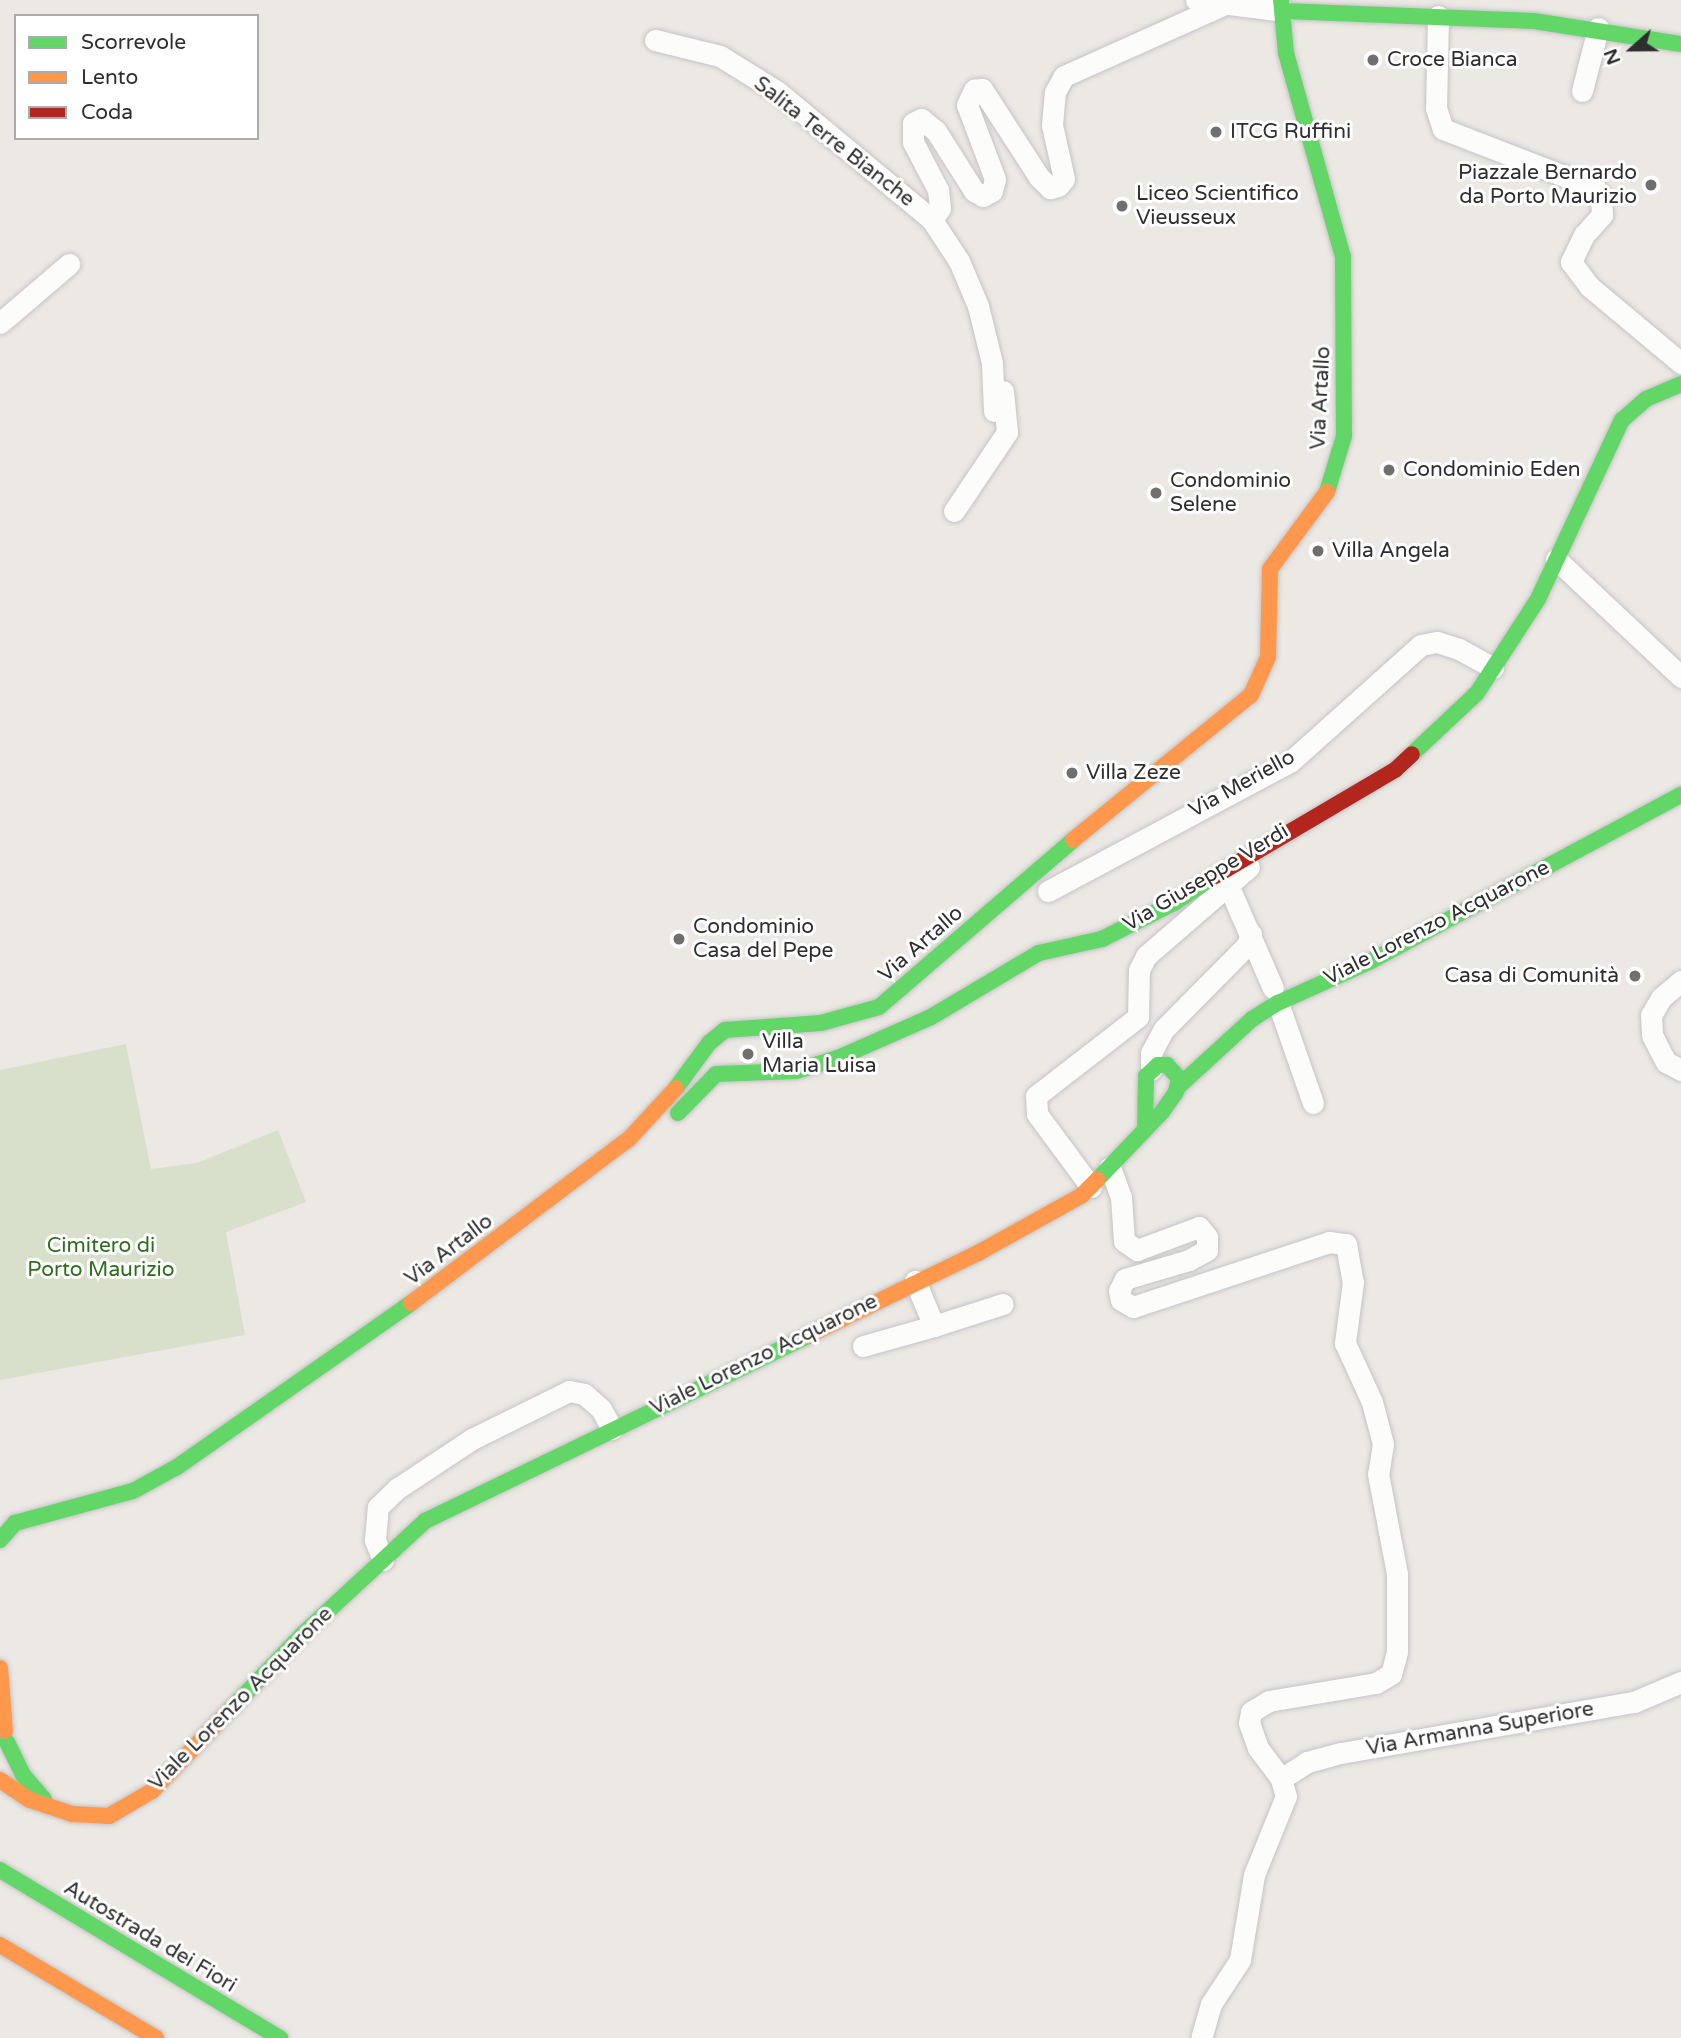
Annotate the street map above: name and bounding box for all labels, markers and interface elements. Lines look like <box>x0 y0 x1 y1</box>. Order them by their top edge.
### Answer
legend <box>14 14 259 140</box>
north arrow <box>1597 14 1667 84</box>
text: Scorrevole <box>81 30 186 55</box>
text: N <box>1599 45 1625 68</box>
place label: Croce Bianca <box>1387 47 1518 73</box>
marker: Croce Bianca <box>1365 52 1381 68</box>
text: Lento <box>81 65 138 90</box>
street label: Salita Terre Bianche <box>749 71 919 213</box>
text: Coda <box>81 100 133 125</box>
place label: ITCG Ruffini <box>1230 119 1351 145</box>
marker: ITCG Ruffini <box>1208 124 1224 140</box>
place label: Piazzale Bernardo da Porto Maurizio <box>1458 160 1637 210</box>
marker: Piazzale Bernardo da Porto Maurizio <box>1643 177 1659 193</box>
place label: Liceo Scientifico Vieusseux <box>1136 181 1299 231</box>
marker: Liceo Scientifico Vieusseux <box>1114 198 1130 214</box>
street label: Via Artallo <box>1306 346 1336 450</box>
place label: Condominio Eden <box>1403 457 1581 483</box>
marker: Condominio Eden <box>1381 462 1397 478</box>
place label: Condominio Selene <box>1170 468 1291 518</box>
marker: Condominio Selene <box>1148 485 1164 501</box>
place label: Villa Angela <box>1332 538 1450 564</box>
marker: Villa Angela <box>1310 543 1326 559</box>
street label: Via Meriello <box>1185 745 1299 823</box>
place label: Villa Zeze <box>1086 760 1181 786</box>
marker: Villa Zeze <box>1064 765 1080 781</box>
street label: Via Giuseppe Verdi <box>1119 819 1293 937</box>
street label: Viale Lorenzo Acquarone <box>1320 855 1554 991</box>
street label: Via Artallo <box>874 901 968 987</box>
place label: Condominio Casa del Pepe <box>693 914 833 964</box>
marker: Condominio Casa del Pepe <box>671 931 687 947</box>
place label: Casa di Comunità <box>1444 963 1619 989</box>
marker: Casa di Comunità <box>1625 966 1645 986</box>
place label: Villa Maria Luisa <box>762 1029 877 1079</box>
marker: Villa Maria Luisa <box>740 1046 756 1062</box>
street label: Via Artallo <box>400 1209 498 1291</box>
park label: Cimitero di Porto Maurizio <box>27 1233 175 1283</box>
street label: Viale Lorenzo Acquarone <box>646 1289 882 1421</box>
street label: Viale Lorenzo Acquarone <box>144 1602 338 1796</box>
street label: Via Armanna Superiore <box>1364 1697 1596 1761</box>
street label: Autostrada dei Fiori <box>59 1876 241 1998</box>

